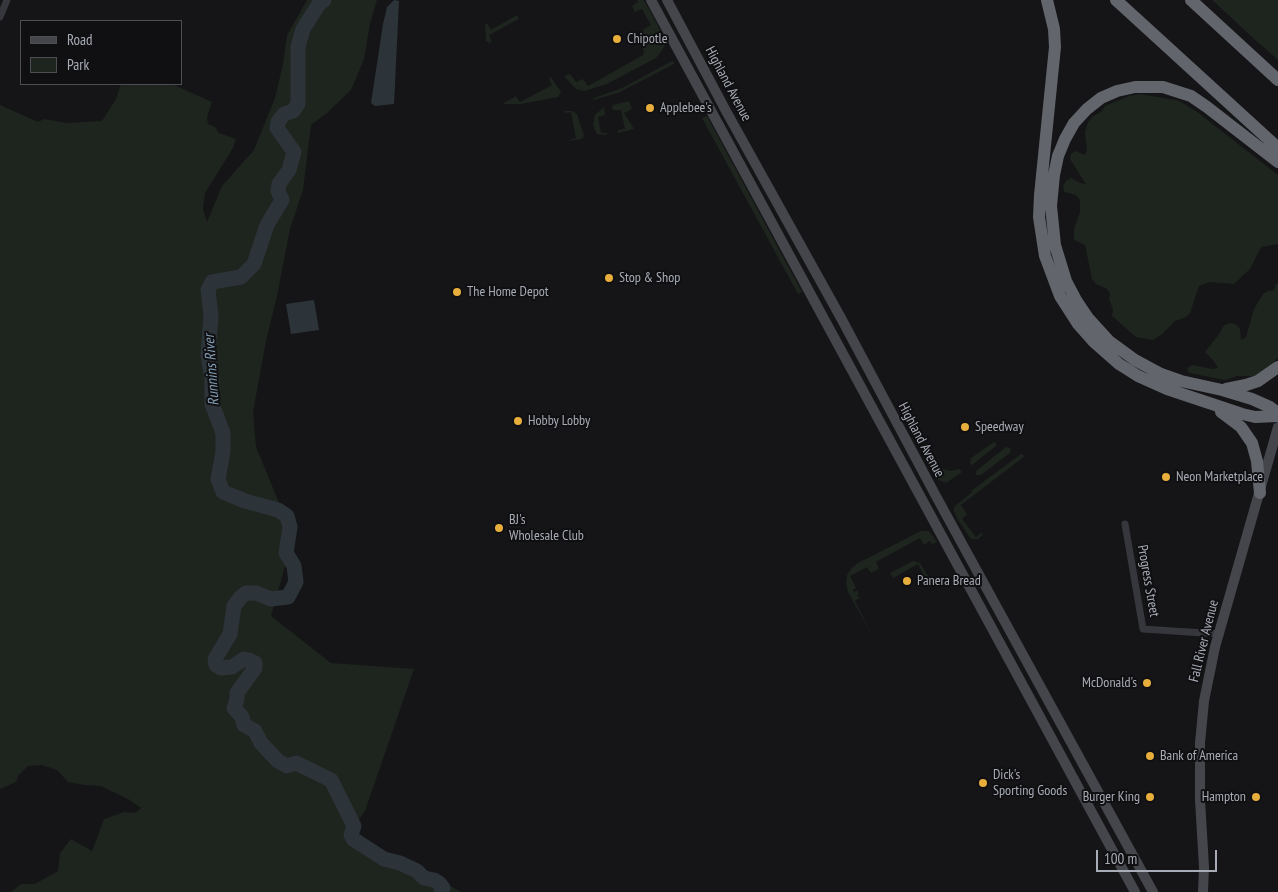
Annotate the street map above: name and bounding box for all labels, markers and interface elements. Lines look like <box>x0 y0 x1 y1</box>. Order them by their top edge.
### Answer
legend <box>20 20 182 85</box>
text: Road <box>67 30 93 49</box>
place label: Chipotle <box>627 31 668 47</box>
marker: Chipotle <box>611 33 623 45</box>
street label: Highland Avenue <box>701 44 755 124</box>
text: Park <box>67 55 89 74</box>
place label: Applebee's <box>660 100 712 116</box>
marker: Applebee's <box>644 102 656 114</box>
place label: Stop & Shop <box>619 270 680 286</box>
marker: Stop & Shop <box>603 272 615 284</box>
place label: The Home Depot <box>467 284 549 300</box>
marker: The Home Depot <box>451 286 463 298</box>
water label: Runnins River <box>201 334 223 406</box>
street label: Highland Avenue <box>894 400 948 480</box>
place label: Hobby Lobby <box>528 413 590 429</box>
marker: Hobby Lobby <box>512 415 524 427</box>
place label: Speedway <box>975 419 1024 435</box>
marker: Speedway <box>959 421 971 433</box>
place label: Neon Marketplace <box>1176 469 1263 485</box>
marker: Neon Marketplace <box>1160 471 1172 483</box>
place label: BJ's Wholesale Club <box>509 512 584 544</box>
marker: BJ's Wholesale Club <box>493 522 505 534</box>
street label: Progress Street <box>1133 544 1163 618</box>
place label: Panera Bread <box>917 573 981 589</box>
marker: Panera Bread <box>901 575 913 587</box>
street label: Fall River Avenue <box>1186 598 1222 684</box>
place label: McDonald's <box>1082 675 1137 691</box>
marker: McDonald's <box>1141 677 1153 689</box>
place label: Bank of America <box>1160 748 1238 764</box>
marker: Bank of America <box>1144 750 1156 762</box>
place label: Dick's Sporting Goods <box>993 767 1067 800</box>
marker: Dick's Sporting Goods <box>977 777 989 789</box>
place label: Burger King <box>1083 789 1140 805</box>
place label: Hampton <box>1202 789 1246 805</box>
marker: Burger King <box>1144 791 1156 803</box>
marker: Hampton <box>1250 791 1262 803</box>
scale bar <box>1098 840 1219 872</box>
text: 100 m <box>1104 849 1137 868</box>

